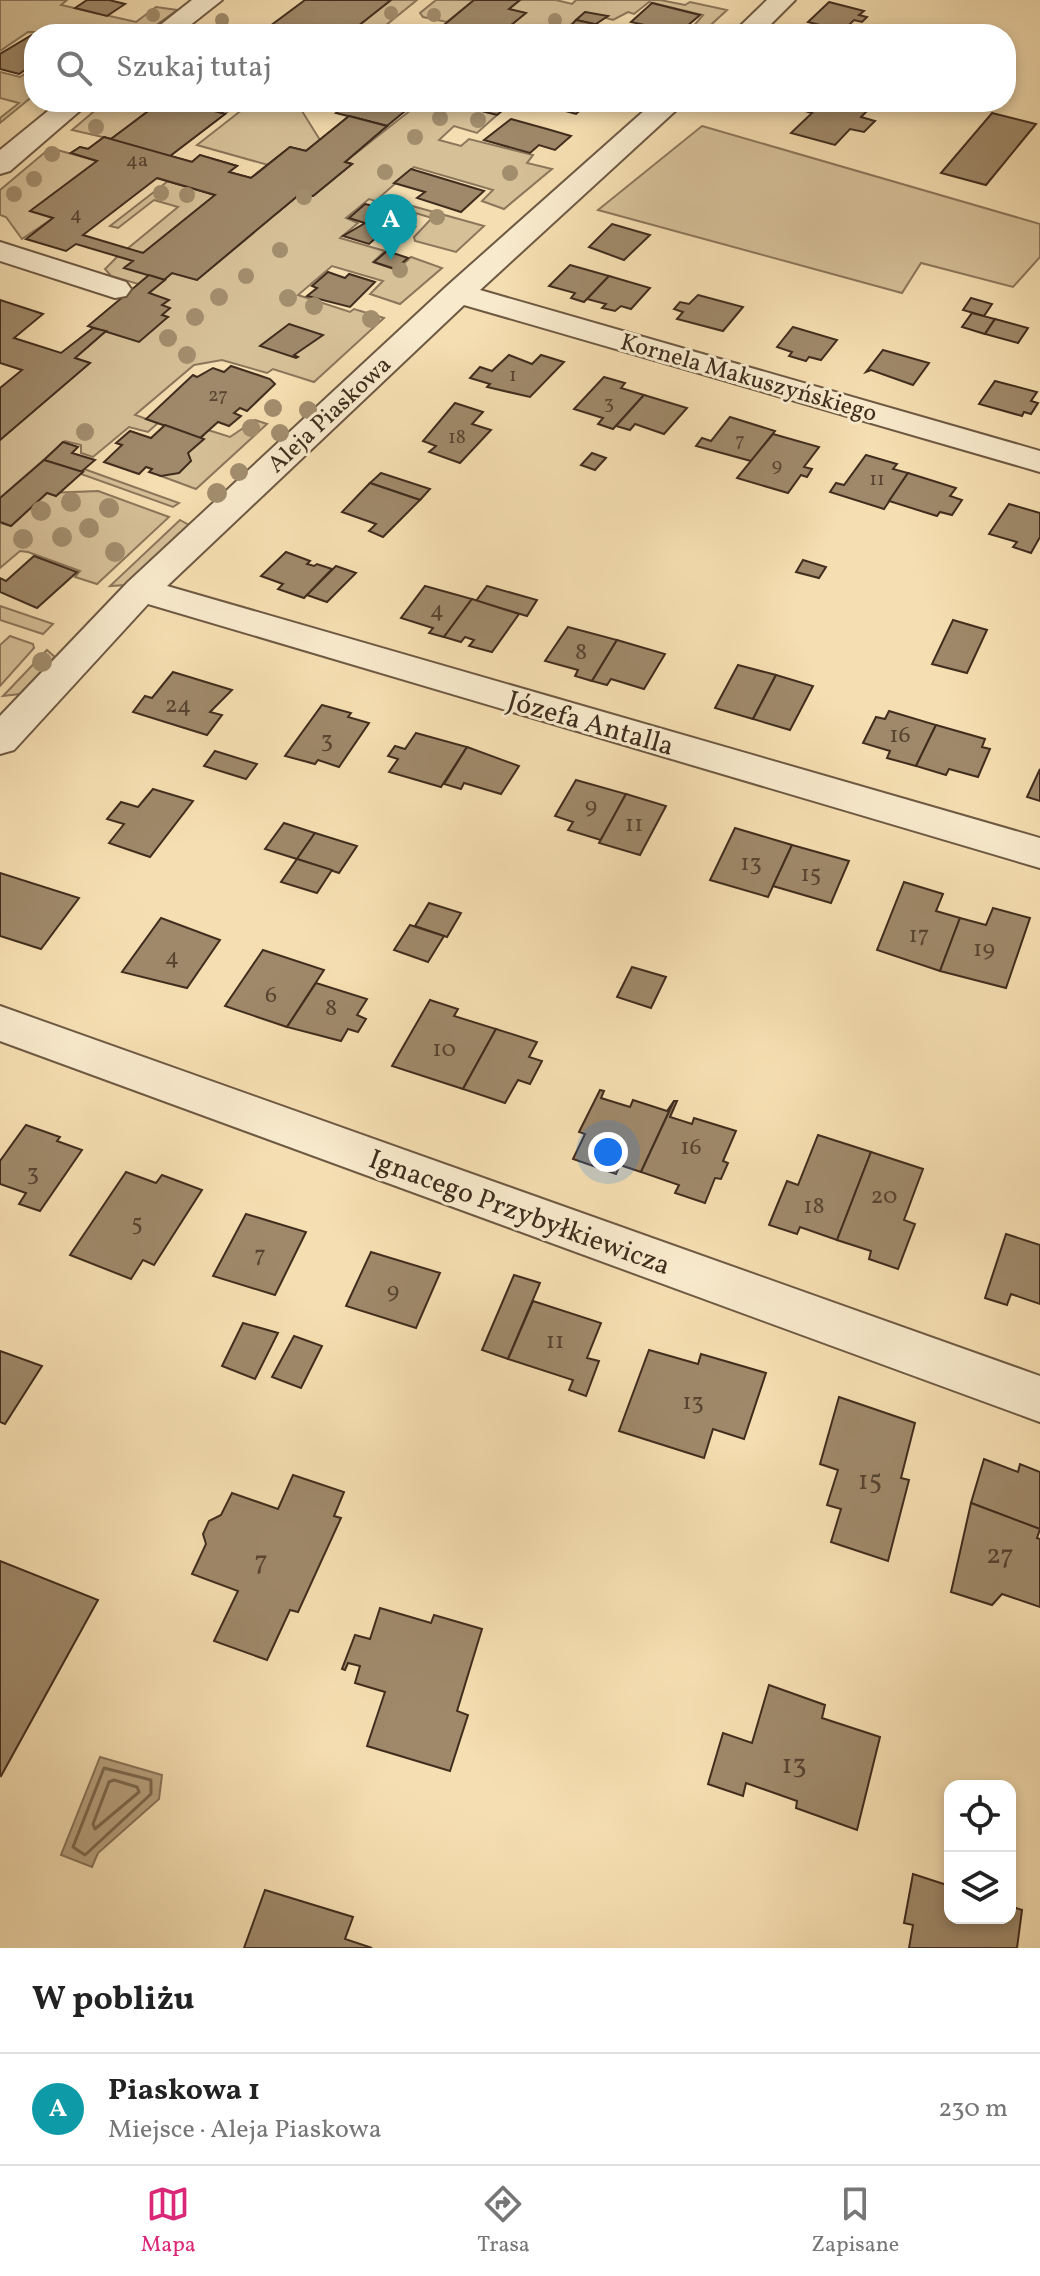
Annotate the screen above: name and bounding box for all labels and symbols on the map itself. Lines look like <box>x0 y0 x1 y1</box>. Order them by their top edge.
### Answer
house number: 4a <box>126 147 148 175</box>
pin: A <box>365 194 417 260</box>
house number: 4 <box>70 201 82 229</box>
street label: Kornela Makuszyńskiego <box>616 326 881 432</box>
street label: Aleja Piaskowa <box>261 349 400 482</box>
house number: 1 <box>509 362 517 390</box>
house number: 27 <box>208 382 228 410</box>
house number: 3 <box>604 390 614 418</box>
house number: 18 <box>448 424 466 452</box>
house number: 7 <box>735 427 745 455</box>
house number: 9 <box>772 452 782 480</box>
house number: 11 <box>869 466 885 494</box>
house number: 4 <box>430 594 444 628</box>
house number: 8 <box>575 636 587 670</box>
street label: Józefa Antalla <box>503 682 678 767</box>
house number: 24 <box>165 689 191 723</box>
house number: 16 <box>889 719 911 753</box>
house number: 3 <box>321 724 333 758</box>
house number: 9 <box>585 790 597 824</box>
house number: 11 <box>625 808 643 842</box>
house number: 13 <box>740 847 762 881</box>
house number: 15 <box>801 858 821 892</box>
house number: 17 <box>909 919 929 953</box>
house number: 19 <box>973 933 995 967</box>
house number: 4 <box>165 941 179 975</box>
house number: 6 <box>265 979 277 1013</box>
house number: 8 <box>325 992 337 1026</box>
house number: 10 <box>432 1033 456 1067</box>
house number: 16 <box>680 1131 702 1165</box>
your location <box>588 1132 628 1172</box>
street label: Ignacego Przybyłkiewicza <box>363 1141 675 1286</box>
house number: 3 <box>27 1157 39 1191</box>
house number: 20 <box>870 1180 898 1214</box>
house number: 18 <box>803 1190 825 1224</box>
house number: 5 <box>131 1207 143 1241</box>
house number: 7 <box>254 1239 266 1273</box>
house number: 9 <box>387 1275 399 1309</box>
house number: 11 <box>546 1325 564 1359</box>
house number: 13 <box>682 1386 704 1420</box>
house number: 15 <box>858 1462 882 1501</box>
house number: 27 <box>986 1536 1014 1575</box>
house number: 7 <box>254 1542 268 1581</box>
house number: 13 <box>781 1746 807 1785</box>

